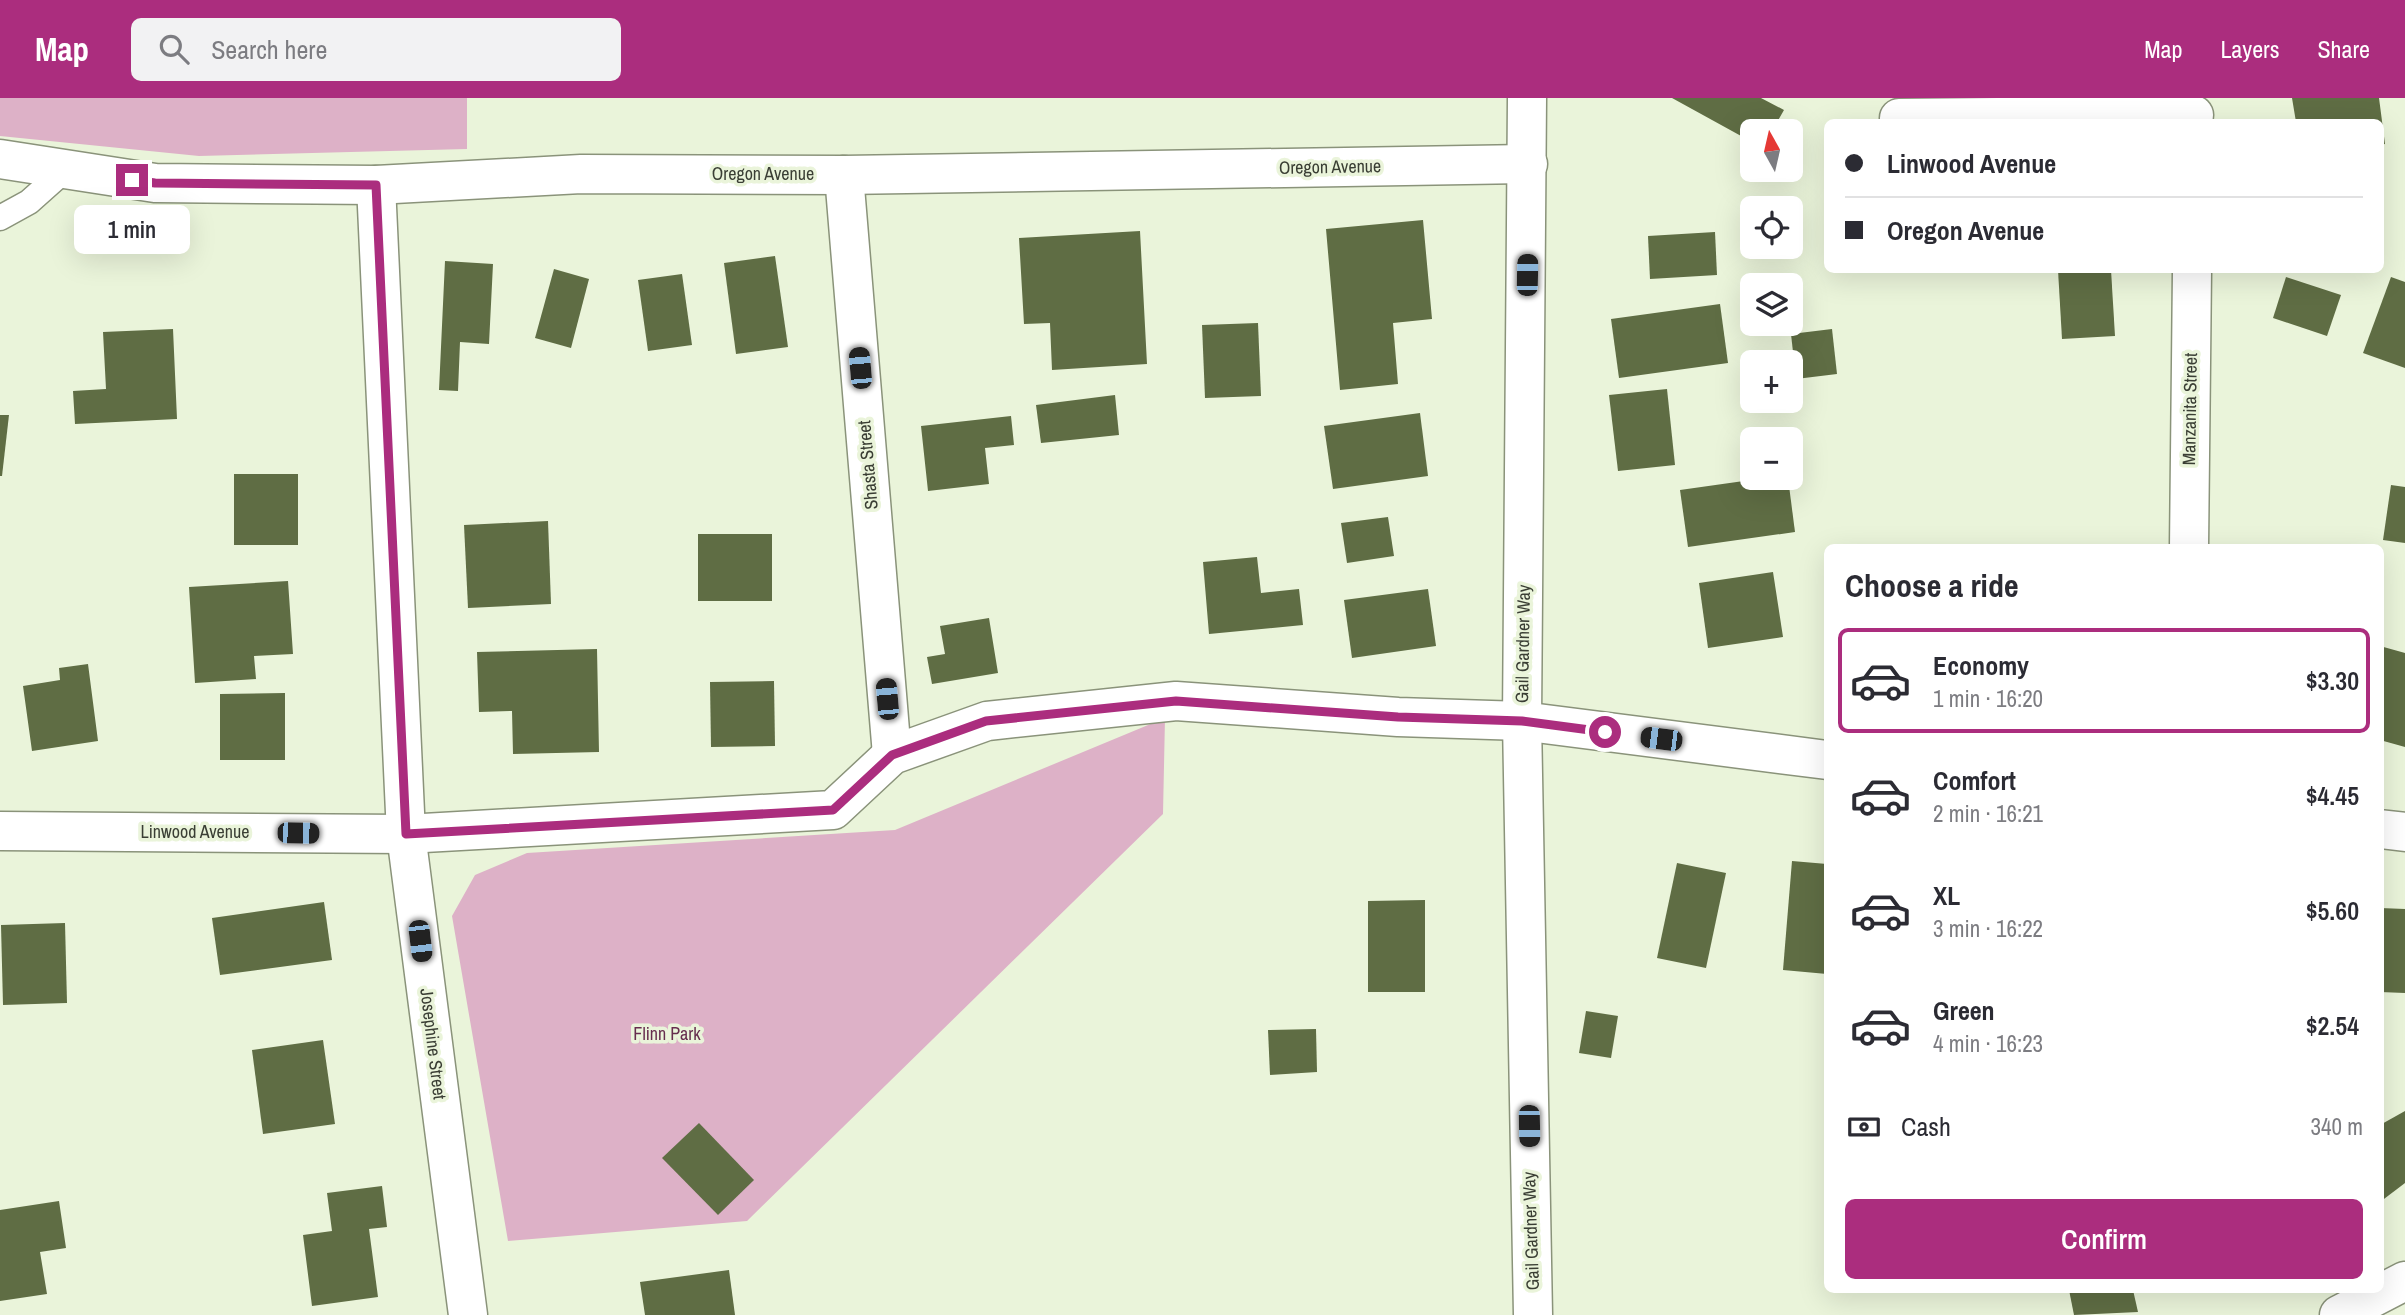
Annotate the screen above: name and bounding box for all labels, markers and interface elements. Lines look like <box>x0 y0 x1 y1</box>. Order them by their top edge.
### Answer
search box <box>131 18 621 81</box>
text: Map <box>35 27 89 71</box>
icon: search <box>155 30 193 68</box>
text: Search here <box>211 32 327 67</box>
text: Map <box>2144 33 2182 65</box>
text: Layers <box>2220 33 2279 65</box>
text: Share <box>2317 33 2370 65</box>
north arrow <box>1740 119 1802 182</box>
map controls <box>1740 119 1803 490</box>
text: Linwood Avenue <box>1887 146 2056 181</box>
street label: Oregon Avenue <box>1279 153 1381 180</box>
street label: Oregon Avenue <box>712 161 814 186</box>
route end <box>116 164 148 196</box>
button: locate <box>1740 196 1803 259</box>
callout: 1 min <box>74 204 190 254</box>
text: Oregon Avenue <box>1887 213 2044 248</box>
text: 1 min <box>108 214 156 245</box>
car <box>1517 254 1538 296</box>
button: layers <box>1740 273 1803 336</box>
car <box>848 346 873 390</box>
button: + <box>1740 350 1803 413</box>
street label: Manzanita Street <box>2176 353 2203 465</box>
street label: Shasta Street <box>851 419 884 511</box>
button: − <box>1740 427 1803 490</box>
text: Choose a ride <box>1845 564 2019 607</box>
street label: Gail Gardner Way <box>1509 584 1536 703</box>
text: Economy <box>1933 648 2029 683</box>
icon: car <box>1849 649 1912 712</box>
text: $3.30 <box>2306 663 2359 698</box>
car <box>875 677 900 721</box>
text: 1 min · 16:20 <box>1933 683 2043 714</box>
route start <box>1589 716 1621 748</box>
car <box>1639 726 1684 752</box>
text: Comfort <box>1933 763 2016 798</box>
icon: car <box>1849 764 1912 827</box>
text: $4.45 <box>2306 778 2359 813</box>
text: 2 min · 16:21 <box>1933 798 2043 829</box>
street label: Linwood Avenue <box>141 819 249 844</box>
car <box>277 822 320 844</box>
text: XL <box>1933 878 1960 913</box>
icon: car <box>1849 879 1912 942</box>
text: $5.60 <box>2306 893 2359 928</box>
text: 3 min · 16:22 <box>1933 913 2043 944</box>
car <box>408 919 433 963</box>
street label: Josephine Street <box>414 987 453 1101</box>
text: Green <box>1933 993 1995 1028</box>
icon: car <box>1849 994 1912 1057</box>
text: $2.54 <box>2306 1008 2359 1043</box>
park label: Flinn Park <box>633 1021 701 1046</box>
text: 4 min · 16:23 <box>1933 1028 2043 1059</box>
car <box>1519 1105 1540 1147</box>
icon: cash <box>1845 1108 1883 1146</box>
text: Cash <box>1901 1109 1951 1144</box>
text: 340 m <box>2311 1111 2363 1142</box>
street label: Gail Gardner Way <box>1516 1171 1545 1291</box>
button: Confirm <box>1845 1199 2363 1279</box>

